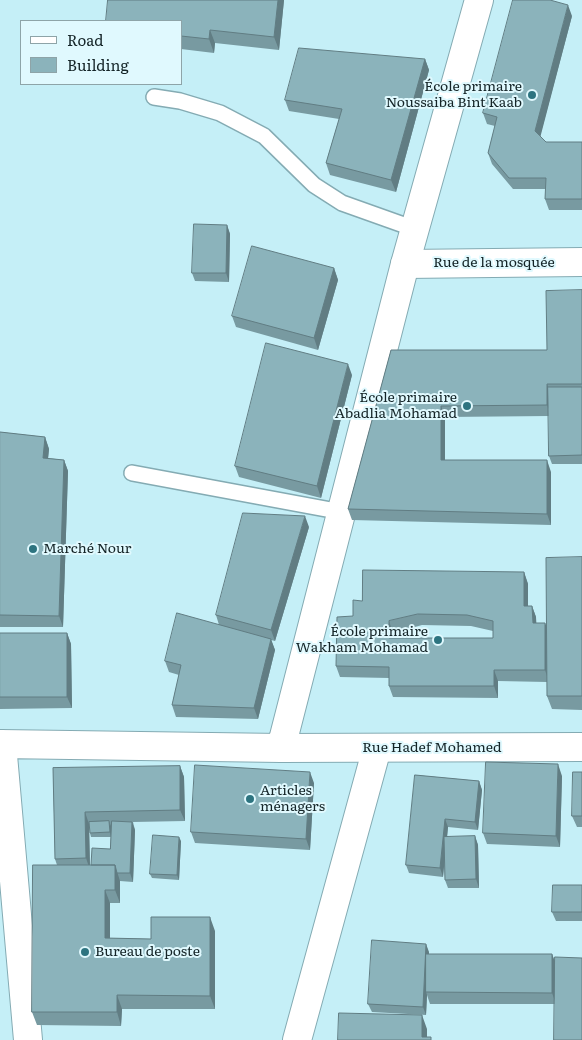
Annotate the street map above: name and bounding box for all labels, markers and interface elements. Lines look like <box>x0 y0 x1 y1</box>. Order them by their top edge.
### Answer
legend <box>20 20 182 85</box>
text: Road <box>67 28 103 51</box>
text: Building <box>67 53 129 76</box>
place label: École primaire Noussaiba Bint Kaab <box>386 79 522 111</box>
marker: École primaire Noussaiba Bint Kaab <box>526 89 538 101</box>
street label: Rue de la mosquée <box>433 255 555 271</box>
place label: École primaire Abadlia Mohamad <box>335 390 457 422</box>
marker: École primaire Abadlia Mohamad <box>461 400 473 412</box>
place label: Marché Nour <box>43 541 131 557</box>
marker: Marché Nour <box>27 543 39 555</box>
place label: École primaire Wakham Mohamad <box>296 624 428 656</box>
marker: École primaire Wakham Mohamad <box>432 634 444 646</box>
street label: Rue Hadef Mohamed <box>362 740 502 756</box>
place label: Articles ménagers <box>260 783 325 816</box>
marker: Articles ménagers <box>244 793 256 805</box>
place label: Bureau de poste <box>95 944 200 960</box>
marker: Bureau de poste <box>79 946 91 958</box>

